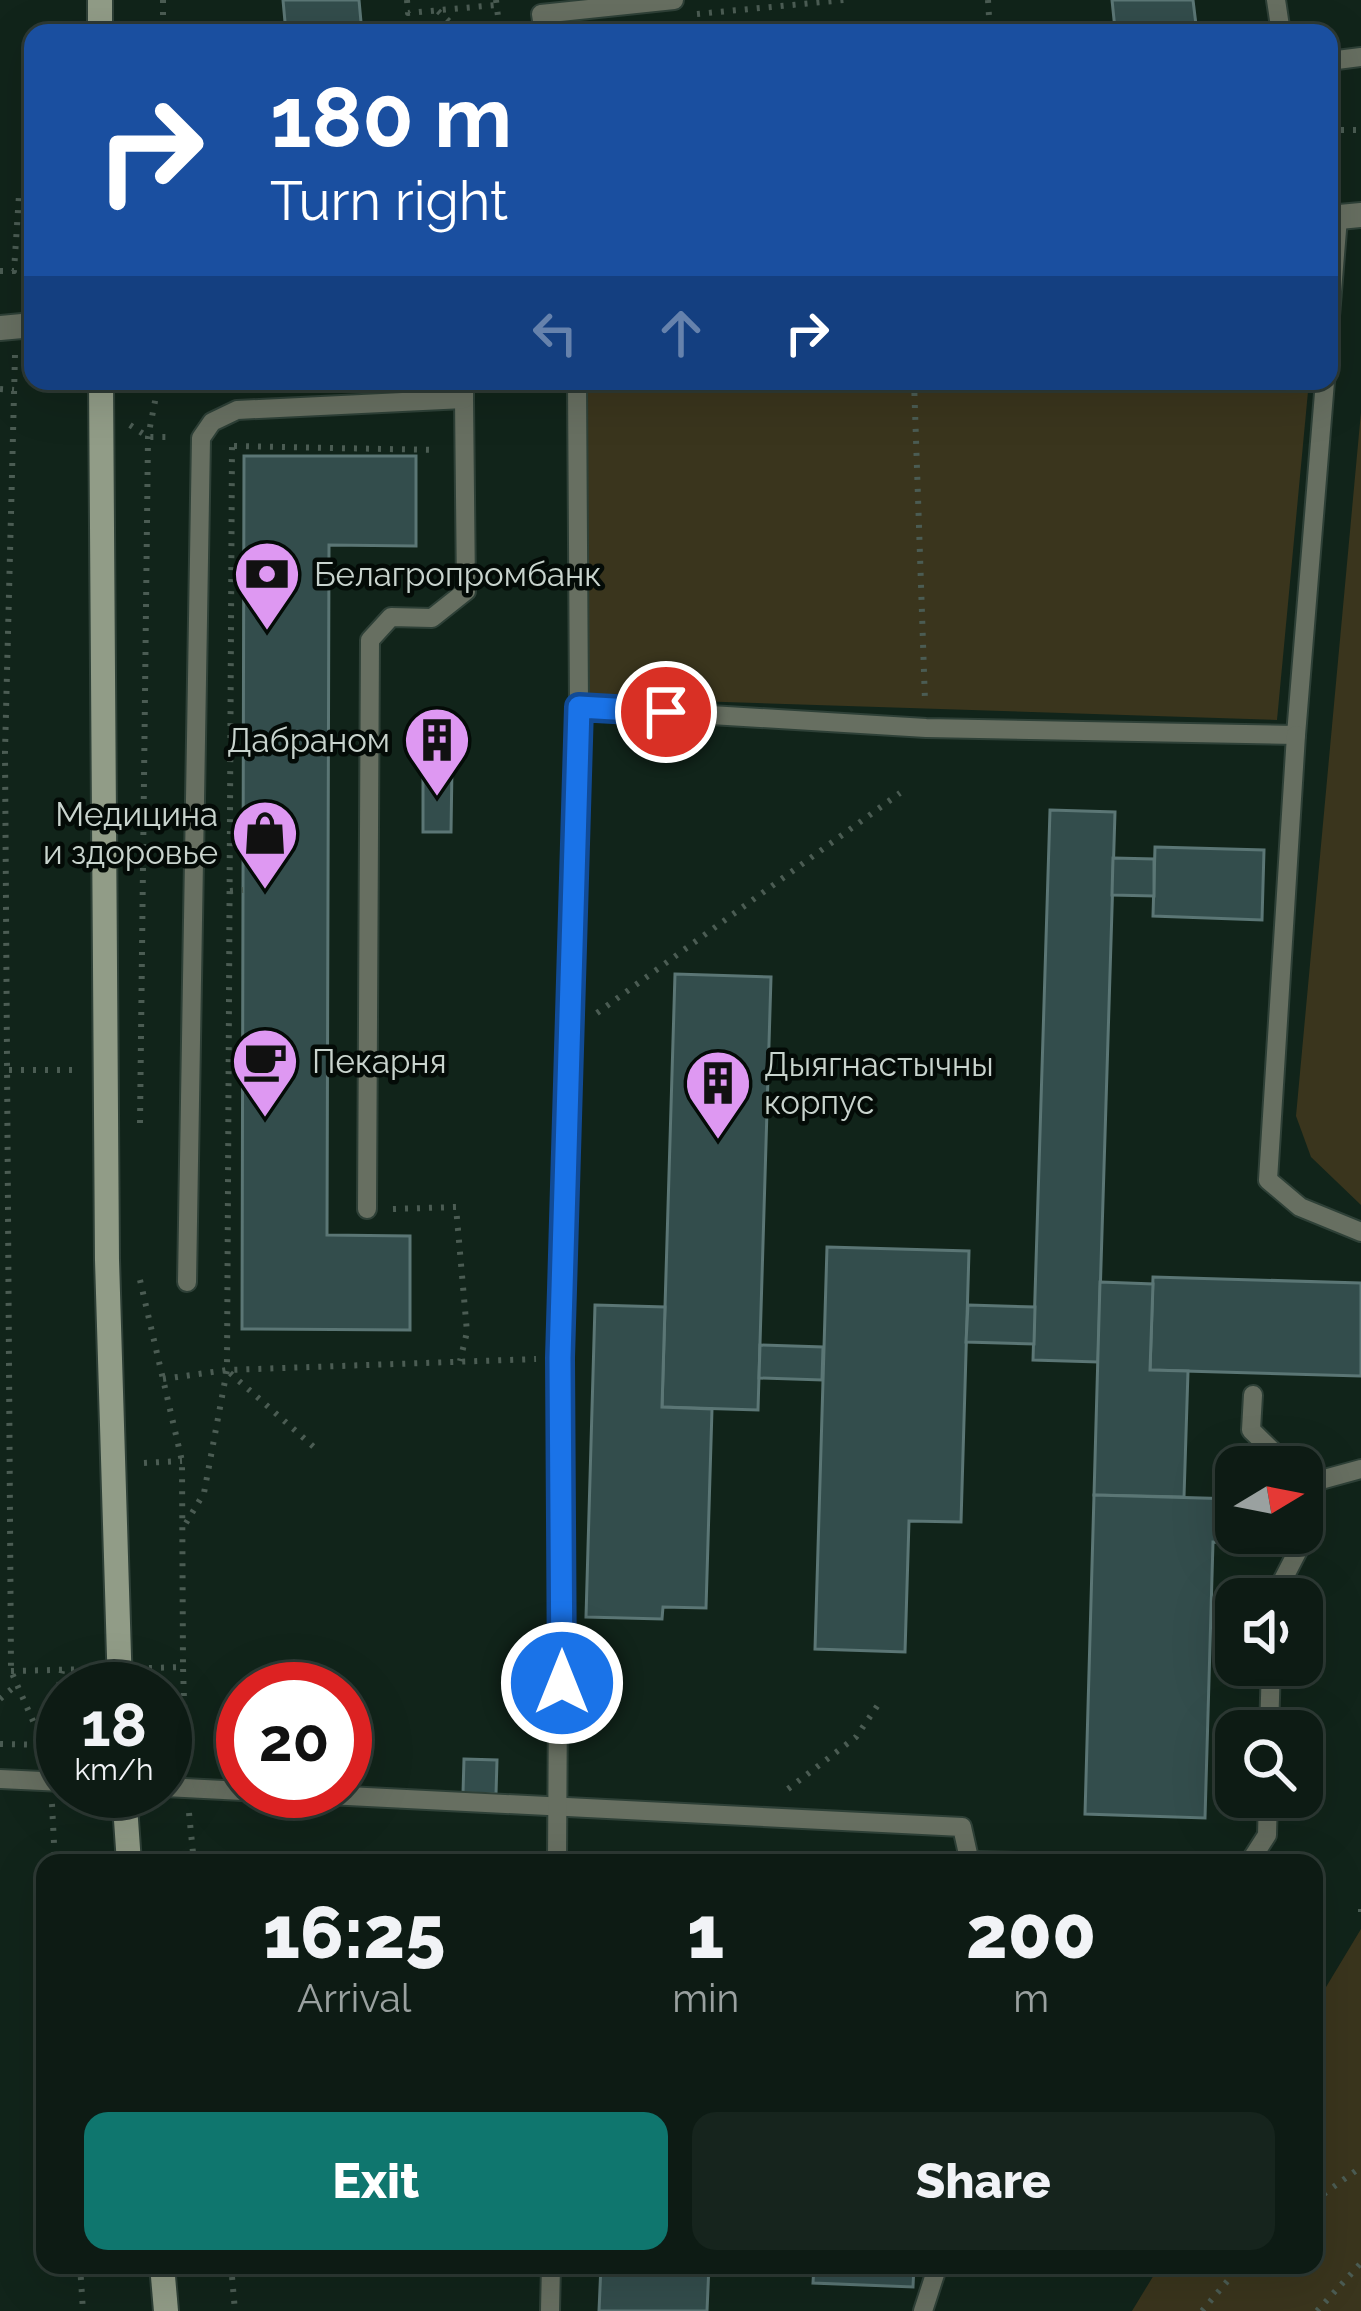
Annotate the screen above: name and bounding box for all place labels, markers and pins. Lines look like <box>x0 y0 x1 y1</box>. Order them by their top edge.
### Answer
bank icon: Белагропромбанк <box>232 539 302 633</box>
place label: Белагропромбанк <box>314 555 601 594</box>
pin <box>615 661 717 763</box>
building icon: Дабраном <box>402 705 472 799</box>
place label: Дабраном <box>227 721 390 760</box>
place label: Медицина и здоровье <box>43 795 218 872</box>
shop icon: Медицина и здоровье <box>230 798 300 892</box>
cafe icon: Пекарня <box>230 1026 300 1120</box>
place label: Пекарня <box>312 1042 447 1081</box>
place label: Дыягнастычны корпус <box>764 1045 994 1122</box>
building icon: Дыягнастычны корпус <box>683 1048 753 1142</box>

